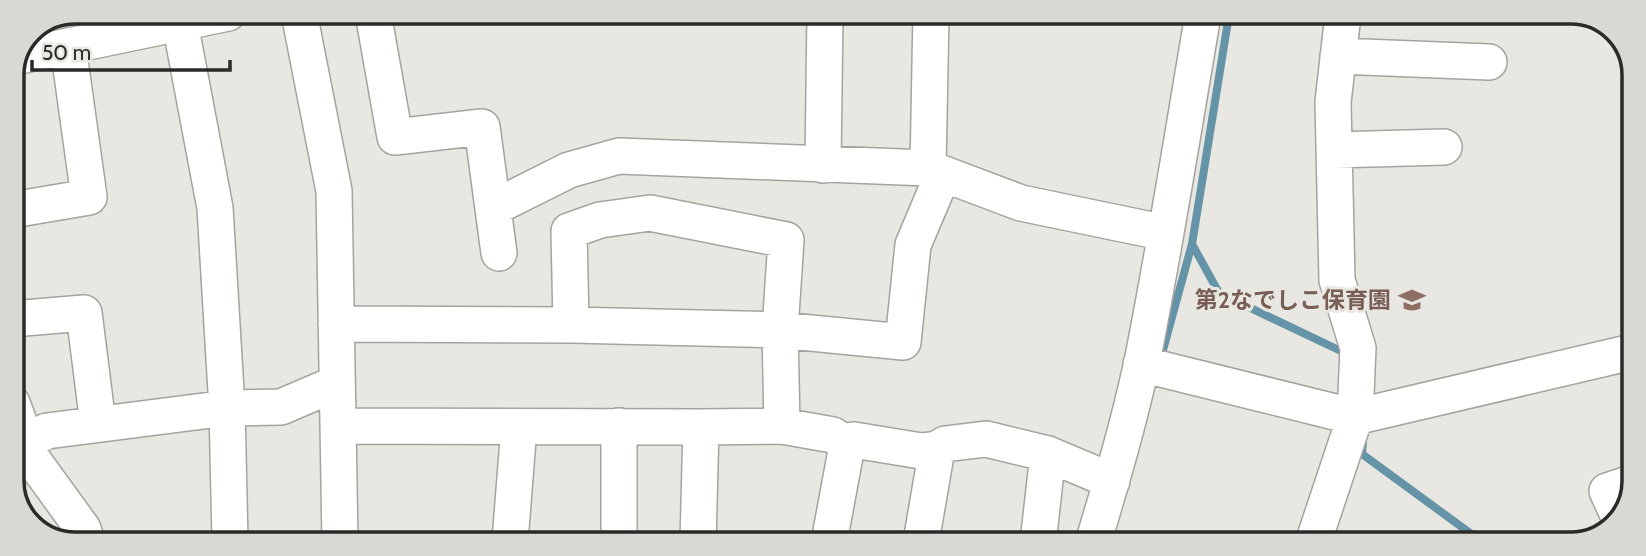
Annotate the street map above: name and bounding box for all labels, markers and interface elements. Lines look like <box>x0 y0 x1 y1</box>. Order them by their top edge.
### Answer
scale bar <box>32 28 229 72</box>
text: 50 m <box>42 40 91 65</box>
school or university icon: 第2なでしこ保育園 <box>1397 285 1427 315</box>
place label: 第2なでしこ保育園 <box>1195 286 1391 314</box>

